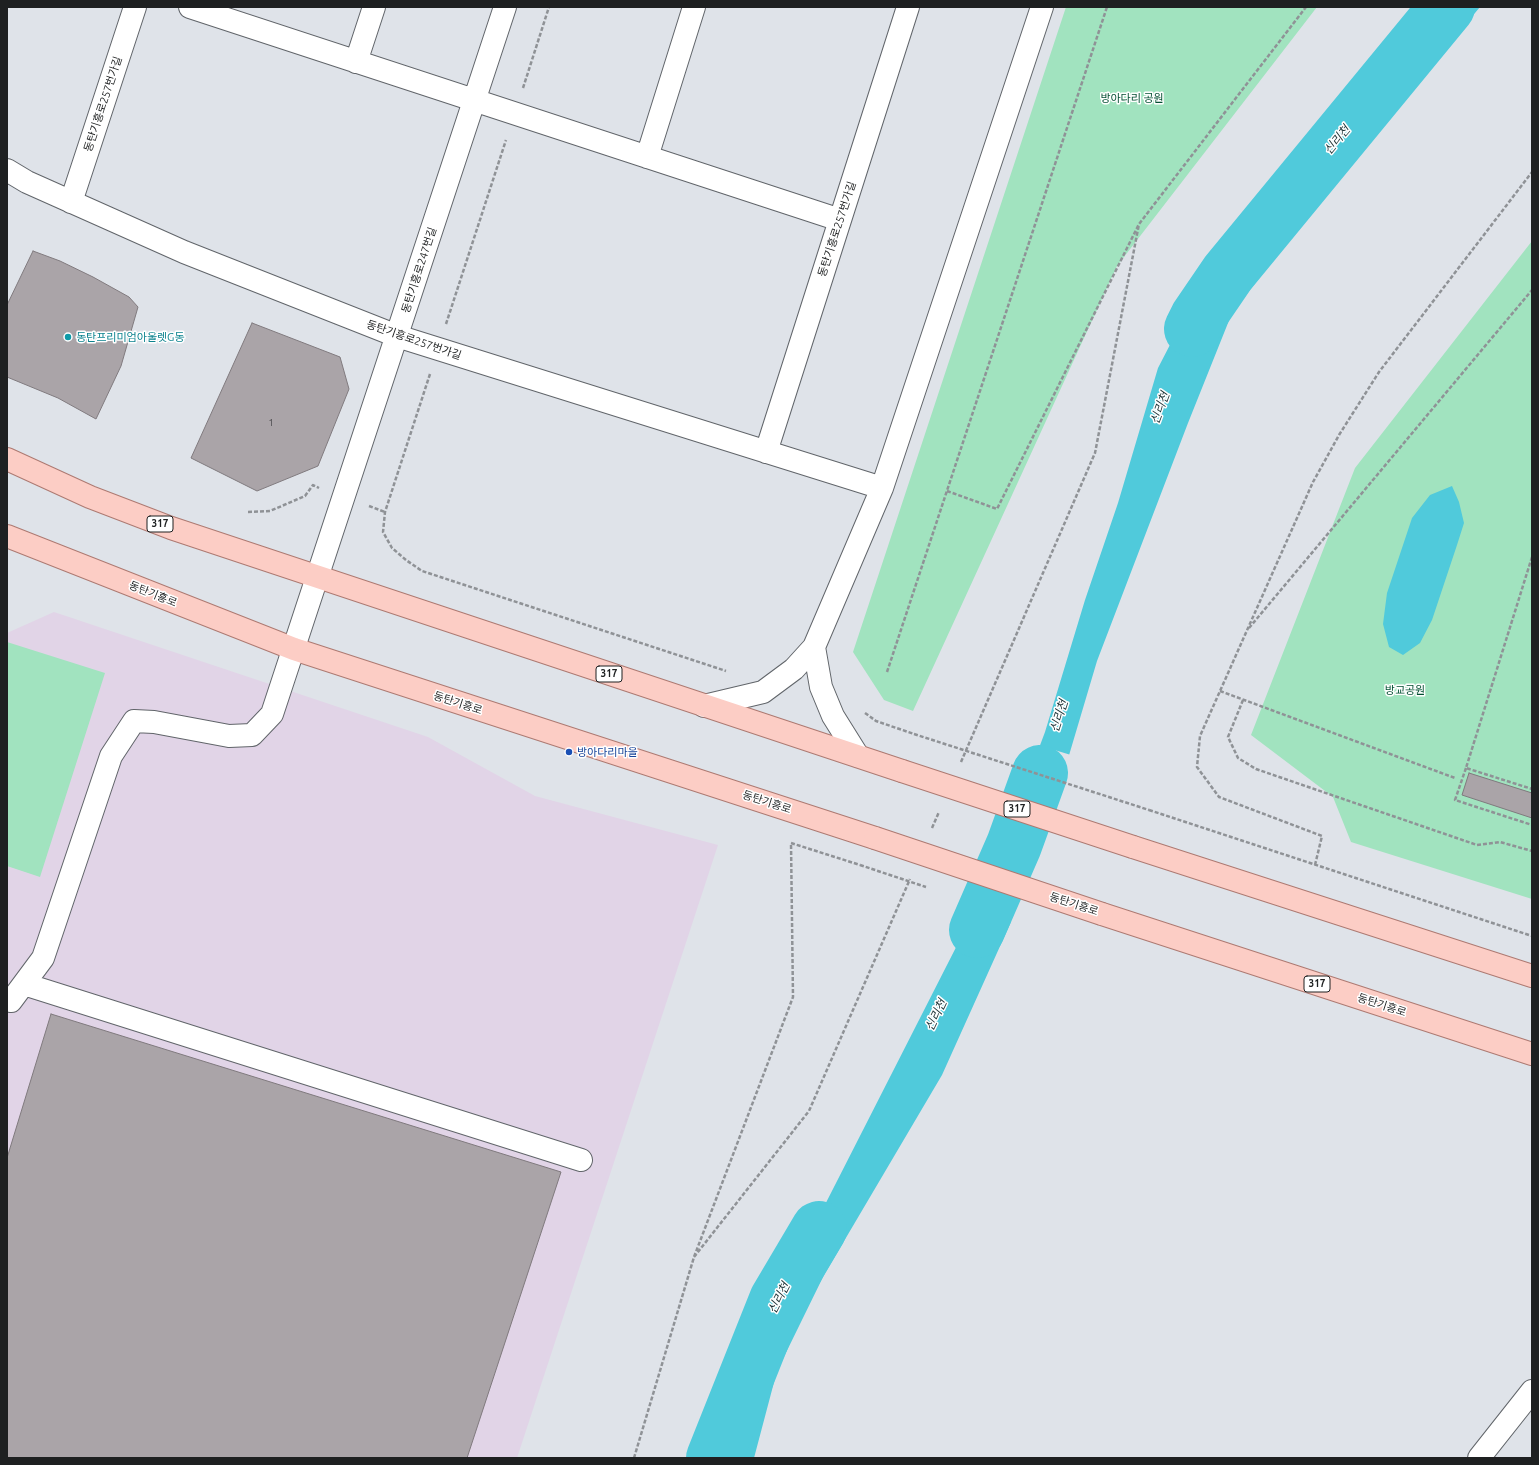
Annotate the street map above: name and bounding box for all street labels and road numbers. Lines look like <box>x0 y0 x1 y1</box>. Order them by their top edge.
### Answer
street label: 동탄기흥로257번가길 <box>81 55 125 153</box>
street label: 동탄기흥로257번가길 <box>815 180 859 278</box>
street label: 동탄기흥로247번길 <box>399 225 439 315</box>
street label: 동탄기흥로257번가길 <box>365 318 463 362</box>
road number: 317 <box>147 516 173 532</box>
street label: 동탄기흥로 <box>127 578 179 610</box>
road number: 317 <box>596 666 622 682</box>
street label: 동탄기흥로 <box>432 689 484 717</box>
street label: 동탄기흥로 <box>741 788 793 816</box>
road number: 317 <box>1004 801 1030 817</box>
street label: 동탄기흥로 <box>1048 890 1100 918</box>
road number: 317 <box>1304 976 1330 992</box>
street label: 동탄기흥로 <box>1356 991 1408 1019</box>

